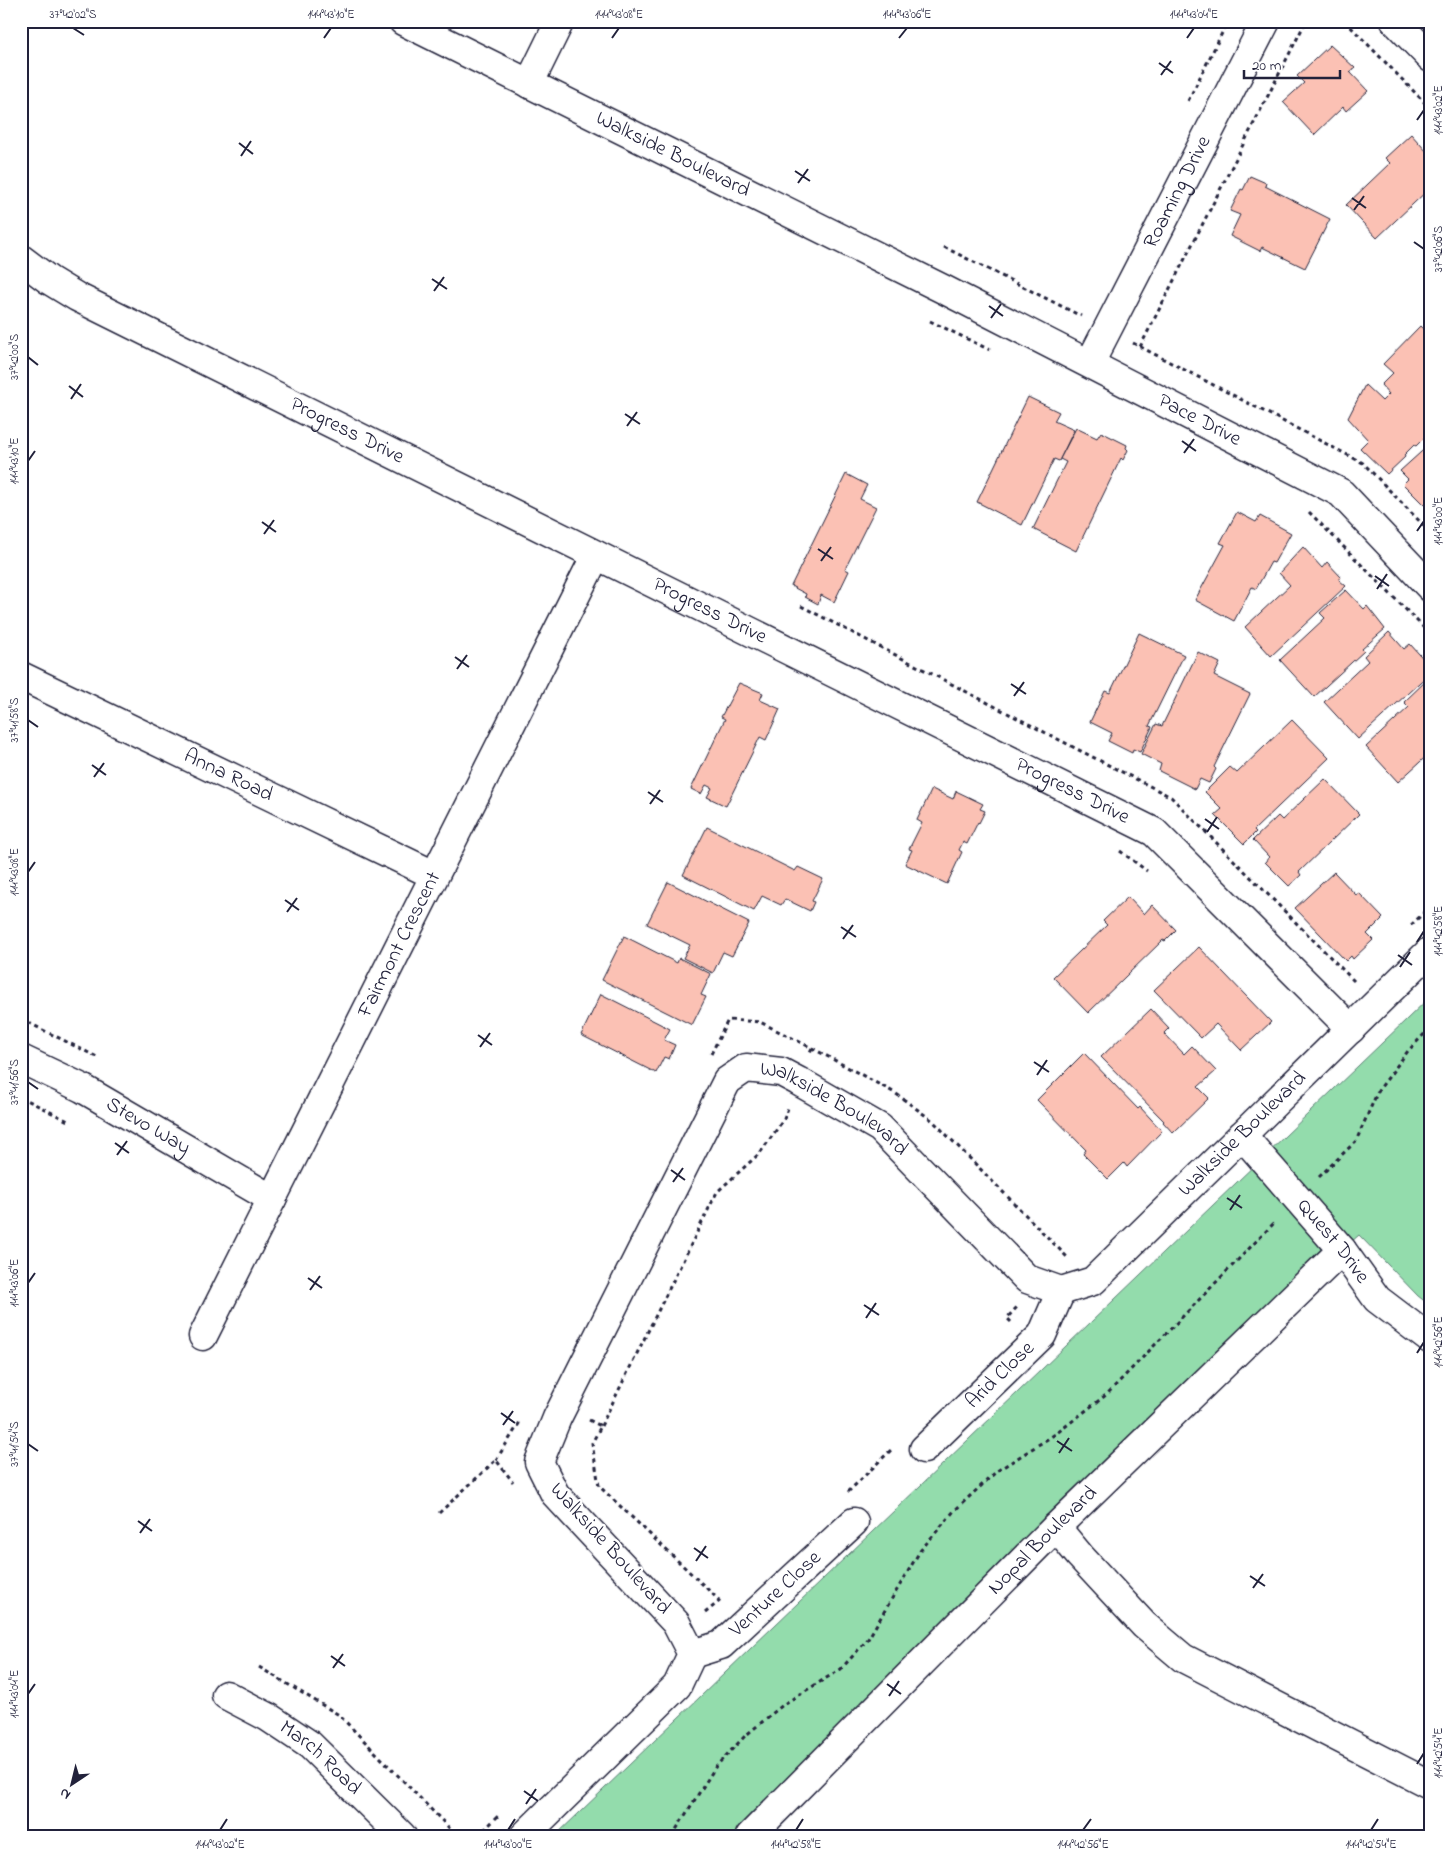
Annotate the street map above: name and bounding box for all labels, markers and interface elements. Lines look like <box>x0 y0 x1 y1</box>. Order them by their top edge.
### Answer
text: 37°42'02"S <box>50 6 97 24</box>
text: 144°43'10"E <box>307 6 355 24</box>
text: 144°43'08"E <box>595 6 643 24</box>
text: 144°43'06"E <box>883 6 931 24</box>
text: 144°43'04"E <box>1170 6 1218 24</box>
scale bar <box>1244 48 1341 80</box>
text: 20 m <box>1252 55 1282 77</box>
text: 144°43'02"E <box>1430 85 1448 135</box>
street label: Walkside Boulevard <box>590 104 755 206</box>
street label: Roaming Drive <box>1136 130 1220 254</box>
text: 37°42'06"S <box>1430 226 1448 272</box>
text: 37°42'00"S <box>6 334 24 380</box>
street label: Pace Drive <box>1152 387 1247 455</box>
street label: Progress Drive <box>284 390 410 472</box>
text: 144°43'10"E <box>6 437 24 485</box>
text: 144°43'00"E <box>1430 497 1448 545</box>
street label: Progress Drive <box>647 570 772 653</box>
text: 37°41'58"S <box>6 697 24 743</box>
street label: Anna Road <box>178 741 278 810</box>
street label: Progress Drive <box>1010 750 1135 833</box>
text: 144°43'08"E <box>6 848 24 896</box>
street label: Fairmont Crescent <box>350 867 449 1024</box>
text: 144°42'58"E <box>1430 906 1448 956</box>
street label: Walkside Boulevard <box>759 1055 915 1163</box>
text: 37°41'56"S <box>6 1059 24 1105</box>
street label: Walkside Boulevard <box>1172 1064 1314 1204</box>
street label: Stevo Way <box>100 1090 196 1165</box>
street label: Quest Drive <box>1289 1192 1377 1291</box>
text: 144°43'06"E <box>6 1259 24 1307</box>
text: 144°42'56"E <box>1430 1316 1448 1368</box>
street label: Arid Close <box>959 1334 1042 1416</box>
text: 37°41'54"S <box>6 1421 24 1467</box>
street label: Walkside Boulevard <box>542 1476 678 1622</box>
street label: Nopal Boulevard <box>981 1479 1105 1602</box>
street label: Venture Close <box>722 1544 829 1645</box>
text: 144°43'04"E <box>6 1670 24 1718</box>
street label: March Road <box>273 1713 368 1803</box>
text: 144°42'54"E <box>1430 1728 1448 1778</box>
north arrow <box>48 1760 98 1810</box>
text: N <box>56 1782 75 1805</box>
text: 144°43'02"E <box>195 1836 245 1854</box>
text: 144°43'00"E <box>484 1836 532 1854</box>
text: 144°42'58"E <box>771 1836 821 1854</box>
text: 144°42'56"E <box>1057 1836 1109 1854</box>
text: 144°42'54"E <box>1346 1836 1396 1854</box>

